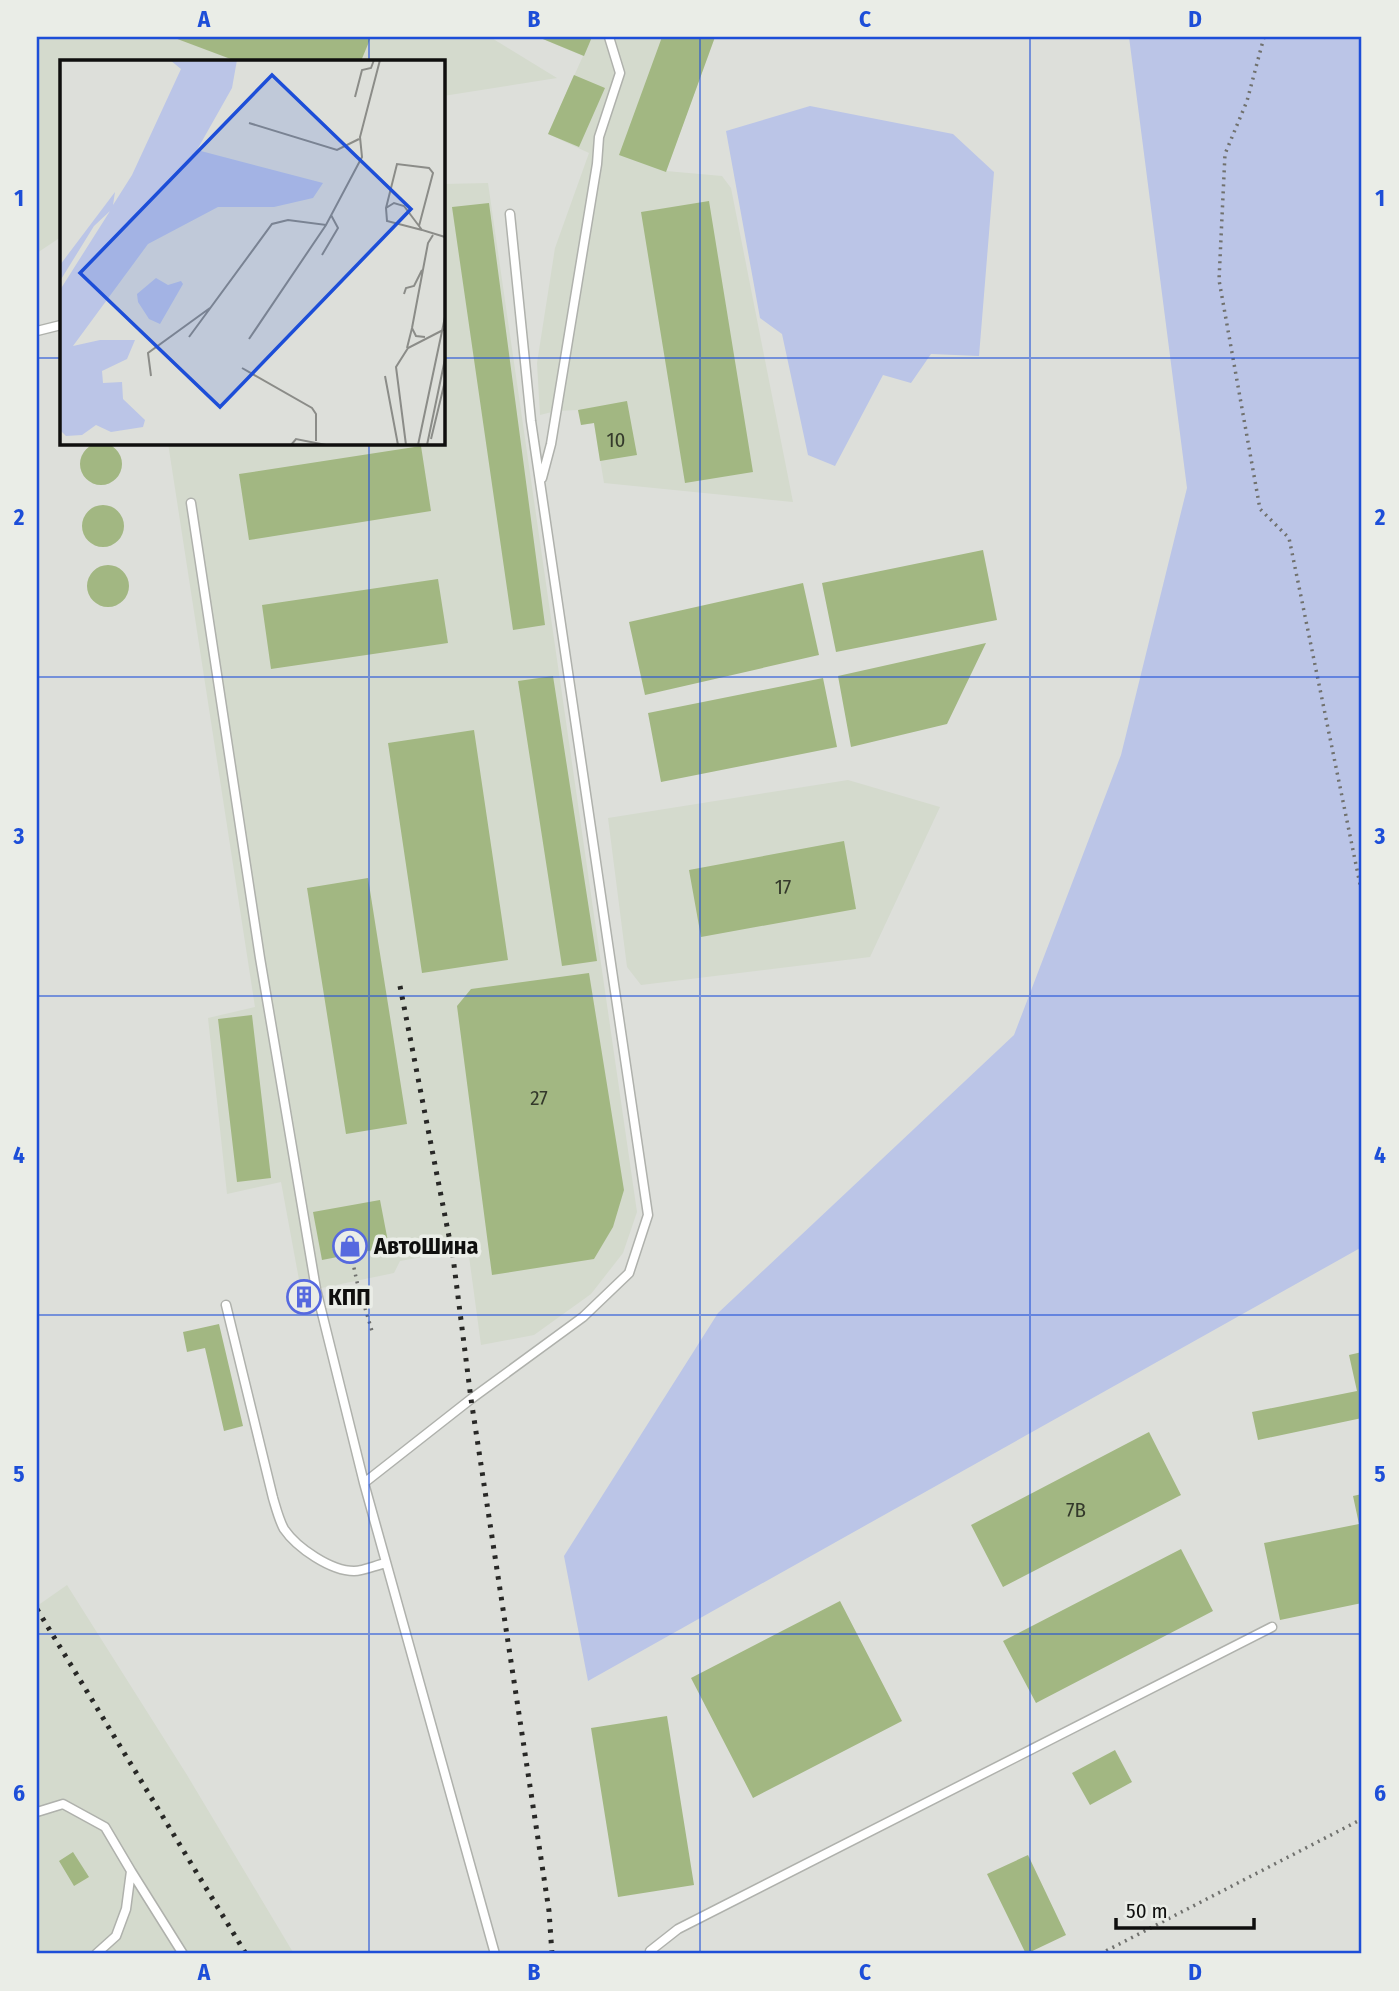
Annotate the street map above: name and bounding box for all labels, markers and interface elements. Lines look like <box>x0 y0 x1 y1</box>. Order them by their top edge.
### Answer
text: A <box>197 5 211 33</box>
text: B <box>528 5 541 33</box>
text: C <box>859 5 871 33</box>
text: D <box>1188 5 1202 33</box>
inset map <box>60 60 444 444</box>
text: 1 <box>14 184 24 212</box>
text: 1 <box>1375 184 1385 212</box>
house number: 10 <box>606 427 626 453</box>
text: 2 <box>13 503 25 531</box>
text: 2 <box>1374 503 1386 531</box>
text: 3 <box>13 822 25 850</box>
text: 3 <box>1374 822 1386 850</box>
house number: 17 <box>775 874 791 900</box>
house number: 27 <box>530 1085 548 1111</box>
text: 4 <box>13 1141 25 1169</box>
text: 4 <box>1374 1141 1386 1169</box>
shop icon: АвтоШина <box>331 1227 369 1265</box>
place label: АвтоШина <box>373 1232 479 1260</box>
building icon: КПП <box>285 1278 323 1316</box>
place label: КПП <box>328 1283 371 1311</box>
text: 5 <box>13 1460 25 1488</box>
text: 5 <box>1374 1460 1386 1488</box>
house number: 7В <box>1066 1497 1086 1523</box>
text: 6 <box>13 1779 25 1807</box>
text: 6 <box>1374 1779 1386 1807</box>
scale bar <box>1116 1886 1254 1930</box>
text: 50 m <box>1126 1898 1168 1924</box>
text: A <box>197 1958 211 1986</box>
text: B <box>528 1958 541 1986</box>
text: C <box>859 1958 871 1986</box>
text: D <box>1188 1958 1202 1986</box>

